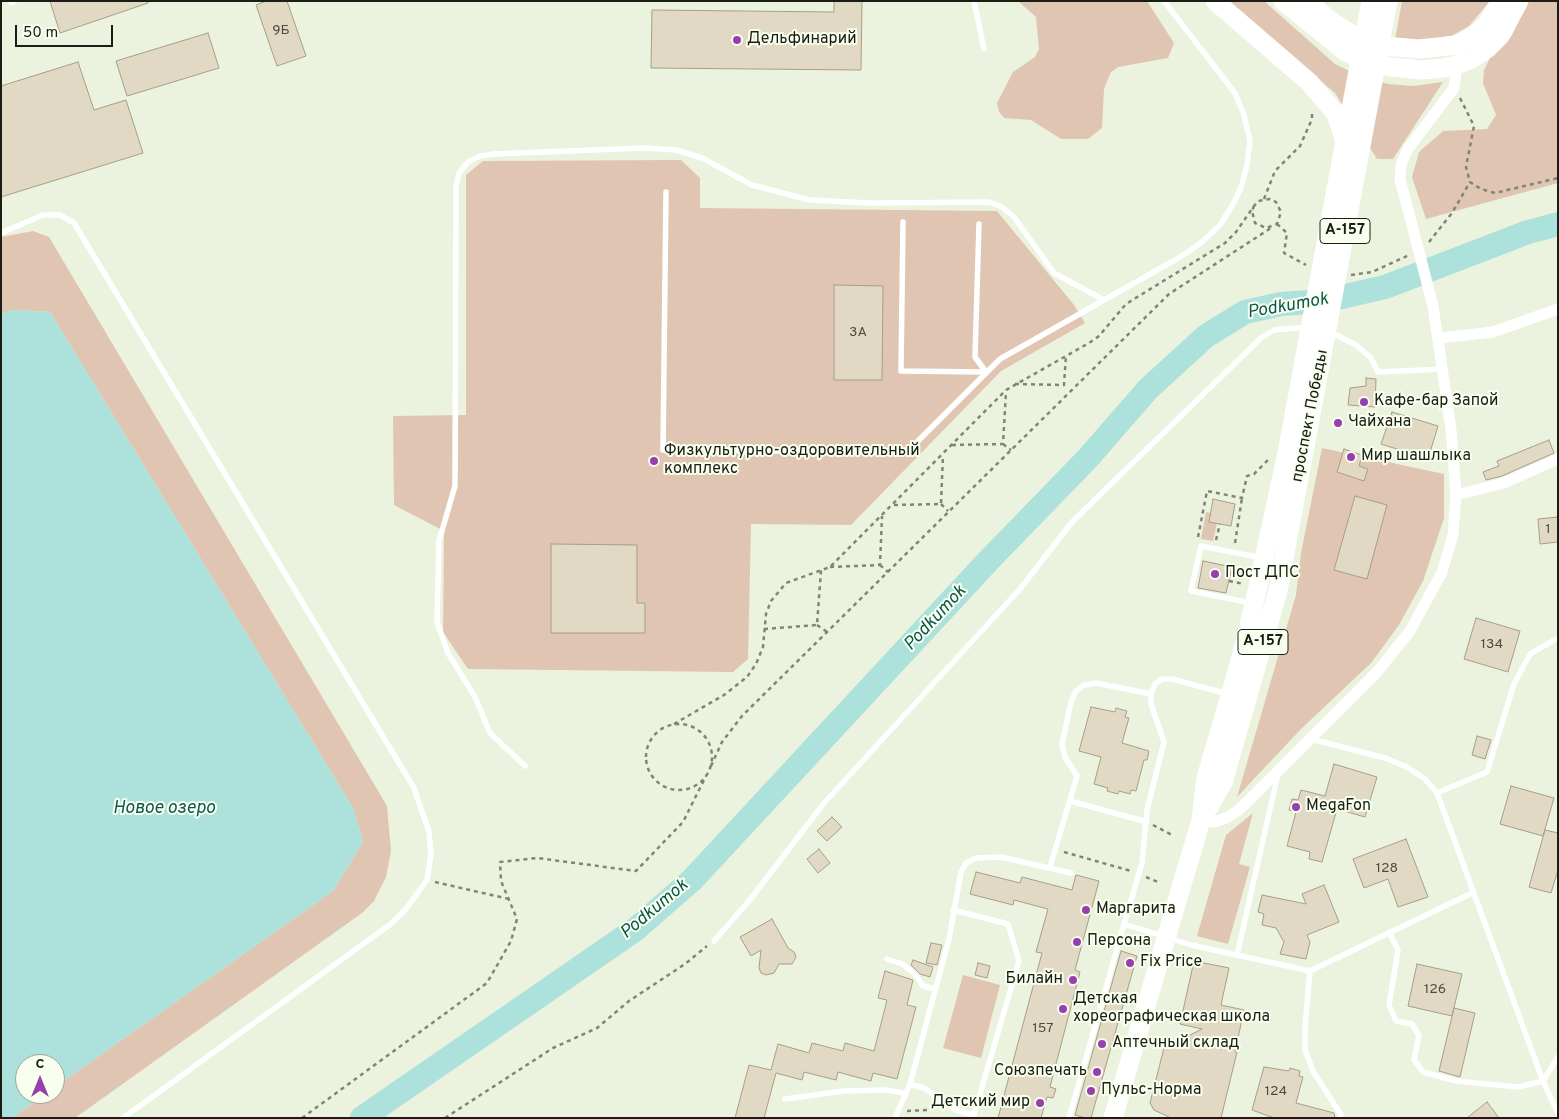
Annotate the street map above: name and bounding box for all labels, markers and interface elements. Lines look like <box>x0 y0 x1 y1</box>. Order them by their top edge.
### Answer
scale bar <box>18 15 115 47</box>
house number: 9Б <box>272 23 290 39</box>
text: 50 m <box>23 24 58 43</box>
place label: Дельфинарий <box>747 30 857 50</box>
marker: Дельфинарий <box>731 34 743 46</box>
road number: А-157 <box>1320 218 1370 244</box>
water label: Podkumok <box>1246 289 1330 325</box>
house number: 3А <box>849 325 867 341</box>
street label: проспект Победы <box>1289 348 1333 484</box>
place label: Кафе-бар Запой <box>1374 392 1498 412</box>
marker: Кафе-бар Запой <box>1358 396 1370 408</box>
place label: Чайхана <box>1348 413 1411 433</box>
marker: Чайхана <box>1332 417 1344 429</box>
place label: Физкультурно-оздоровительный комплекс <box>664 442 920 480</box>
place label: Мир шашлыка <box>1361 447 1471 467</box>
marker: Мир шашлыка <box>1345 451 1357 463</box>
marker: Физкультурно-оздоровительный комплекс <box>648 455 660 467</box>
house number: 1 <box>1545 522 1551 538</box>
place label: Пост ДПС <box>1225 564 1299 584</box>
marker: Пост ДПС <box>1209 568 1221 580</box>
water label: Podkumok <box>900 582 972 656</box>
road number: А-157 <box>1238 630 1288 654</box>
house number: 134 <box>1481 637 1503 653</box>
place label: MegaFon <box>1306 797 1371 817</box>
water label: Новое озеро <box>113 798 215 820</box>
marker: MegaFon <box>1290 801 1302 813</box>
house number: 128 <box>1376 861 1398 877</box>
water label: Podkumok <box>617 875 693 945</box>
place label: Маргарита <box>1096 900 1176 920</box>
marker: Маргарита <box>1080 904 1092 916</box>
place label: Персона <box>1087 932 1151 952</box>
marker: Персона <box>1071 936 1083 948</box>
place label: Fix Price <box>1140 953 1202 973</box>
marker: Fix Price <box>1124 957 1136 969</box>
place label: Билайн <box>1006 970 1063 990</box>
marker: Билайн <box>1067 974 1079 986</box>
house number: 126 <box>1424 982 1446 998</box>
place label: Детская хореографическая школа <box>1073 990 1270 1028</box>
marker: Детская хореографическая школа <box>1057 1003 1069 1015</box>
house number: 157 <box>1032 1021 1054 1037</box>
place label: Аптечный склад <box>1112 1034 1239 1054</box>
marker: Аптечный склад <box>1096 1038 1108 1050</box>
north arrow <box>15 1054 65 1104</box>
text: С <box>36 1056 44 1073</box>
place label: Союзпечать <box>994 1062 1087 1082</box>
marker: Союзпечать <box>1091 1066 1103 1078</box>
place label: Пульс-Норма <box>1101 1081 1201 1101</box>
house number: 124 <box>1265 1084 1287 1100</box>
marker: Пульс-Норма <box>1085 1085 1097 1097</box>
place label: Детский мир <box>931 1093 1030 1113</box>
marker: Детский мир <box>1034 1097 1046 1109</box>

